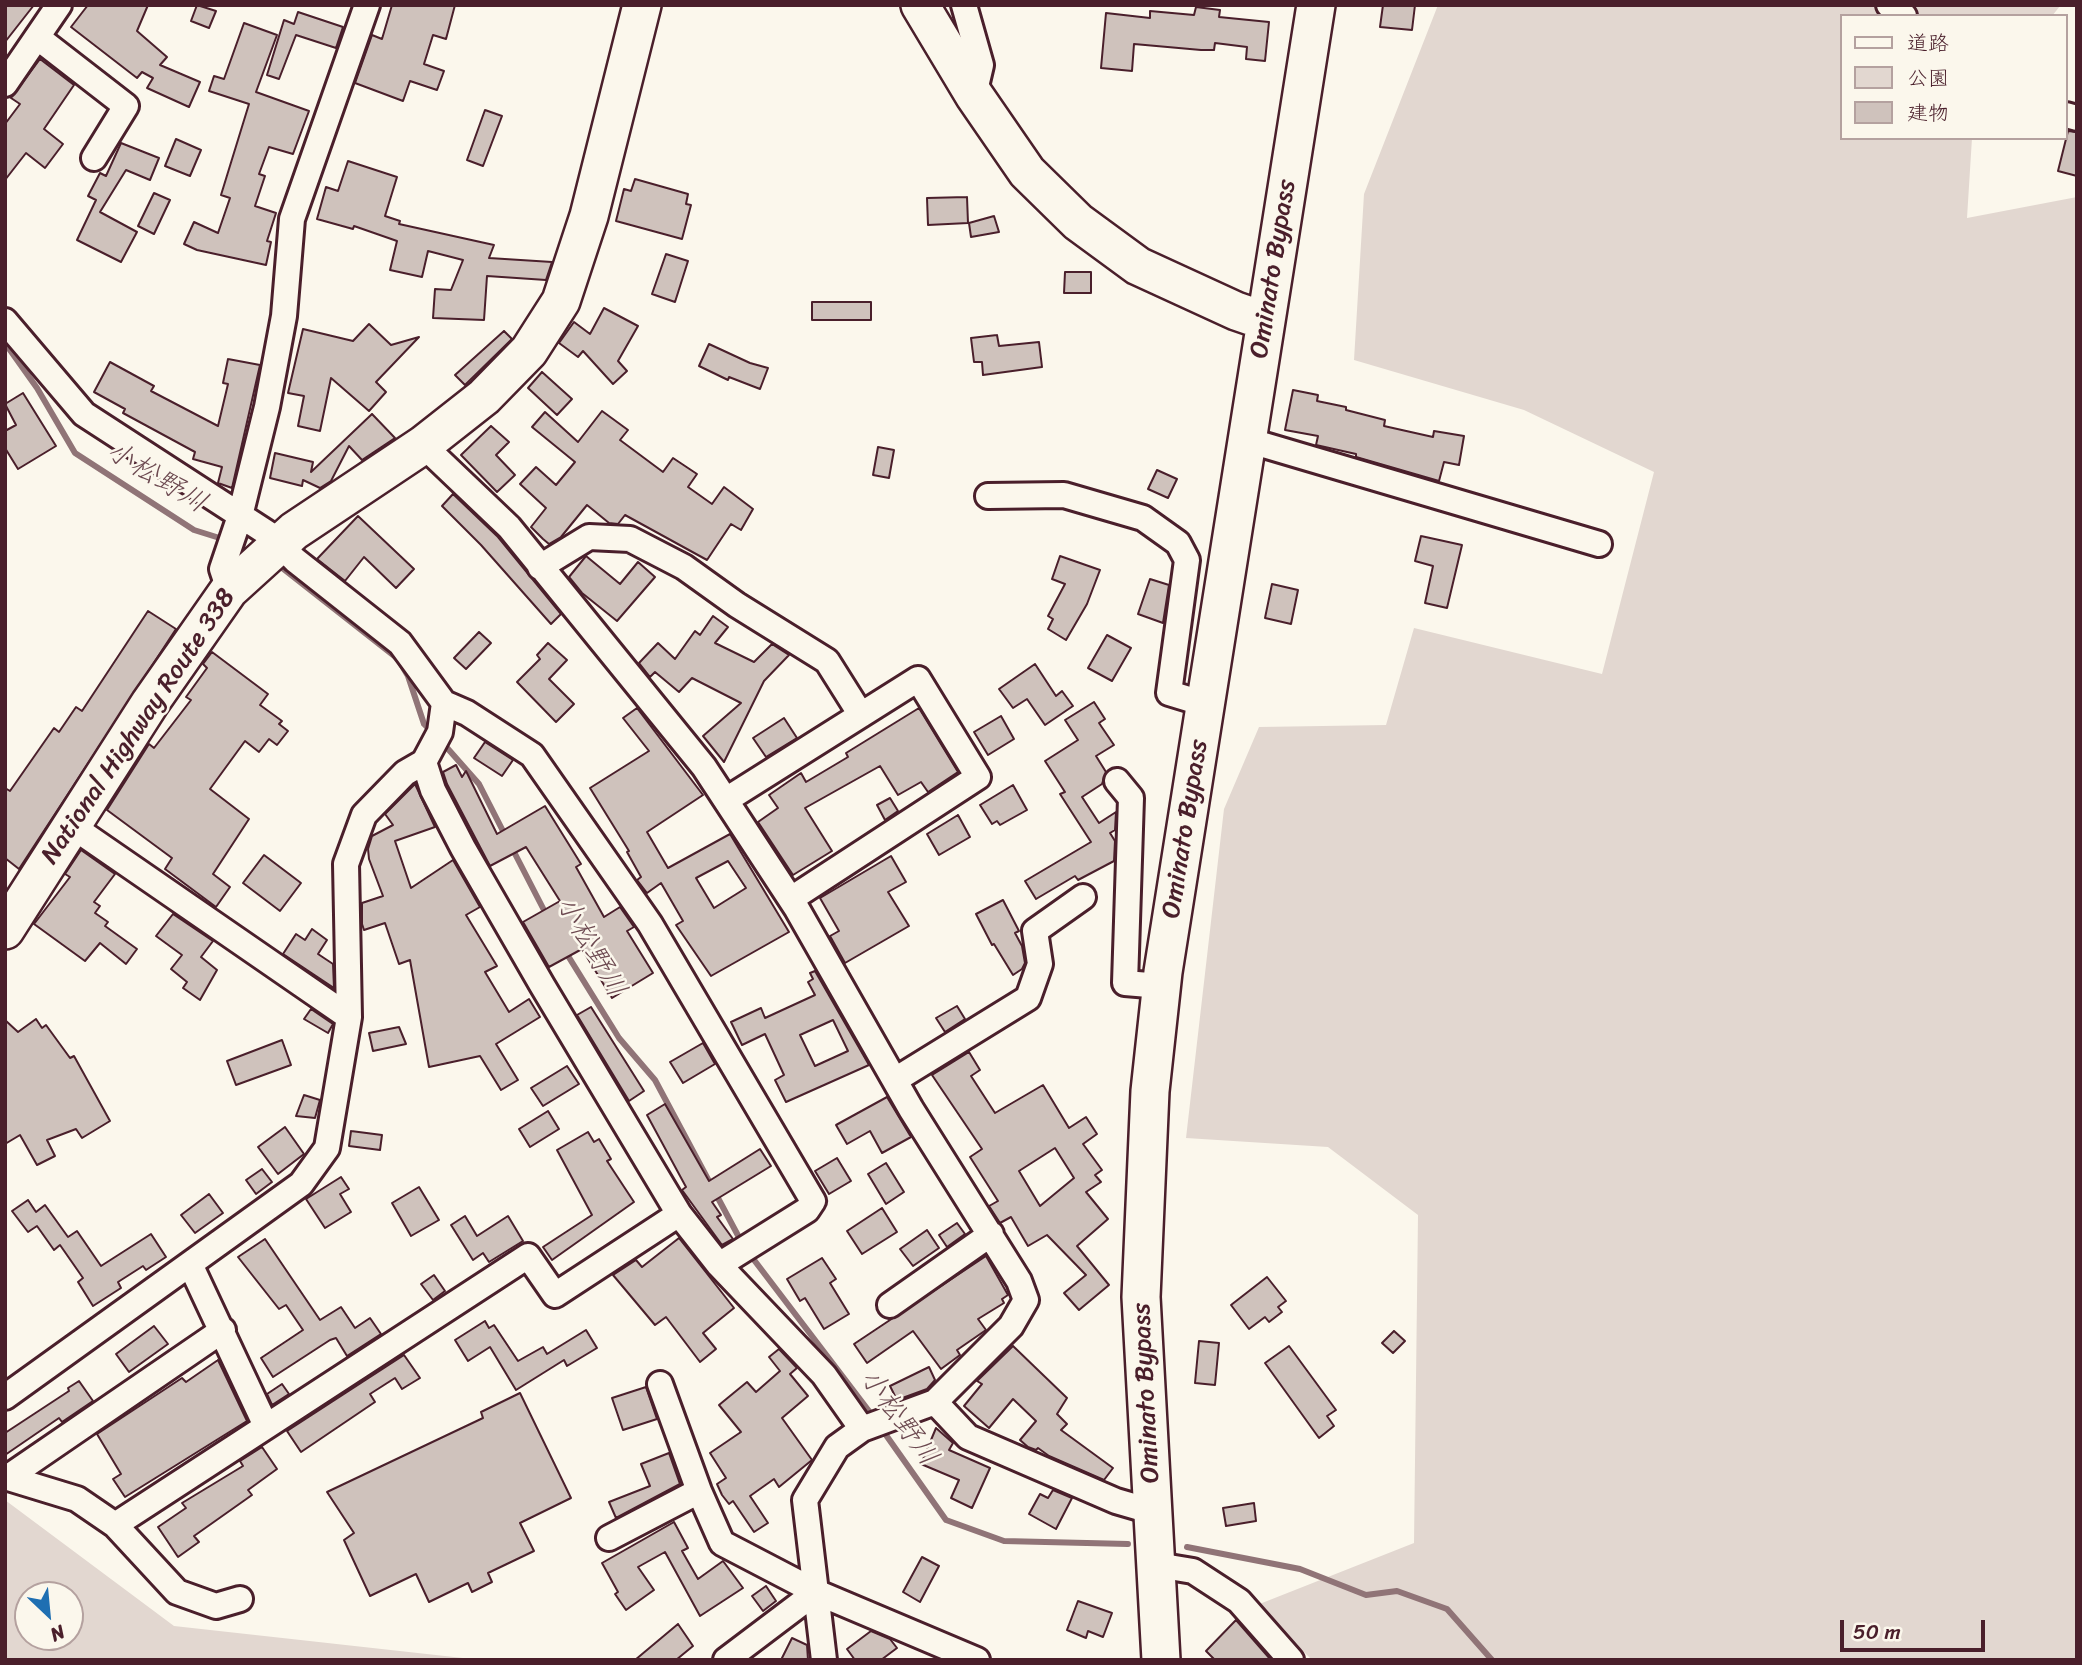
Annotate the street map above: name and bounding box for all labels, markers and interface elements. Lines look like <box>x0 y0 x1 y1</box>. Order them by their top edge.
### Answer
legend <box>1840 14 2068 140</box>
text: 道路 <box>1907 24 1949 62</box>
text: 公園 <box>1907 59 1949 97</box>
text: 建物 <box>1907 94 1949 132</box>
street label: Ominato Bypass <box>1244 177 1304 361</box>
water label: 小松野川 <box>99 435 213 521</box>
street label: National Highway Route 338 <box>35 584 243 870</box>
street label: Ominato Bypass <box>1156 737 1216 921</box>
water label: 小松野川 <box>547 890 633 1004</box>
street label: Ominato Bypass <box>1127 1302 1167 1484</box>
water label: 小松野川 <box>851 1363 945 1473</box>
north arrow <box>14 1581 84 1651</box>
scale bar <box>1844 1606 1989 1650</box>
text: 50 m <box>1853 1613 1901 1651</box>
text: N <box>44 1616 71 1651</box>

